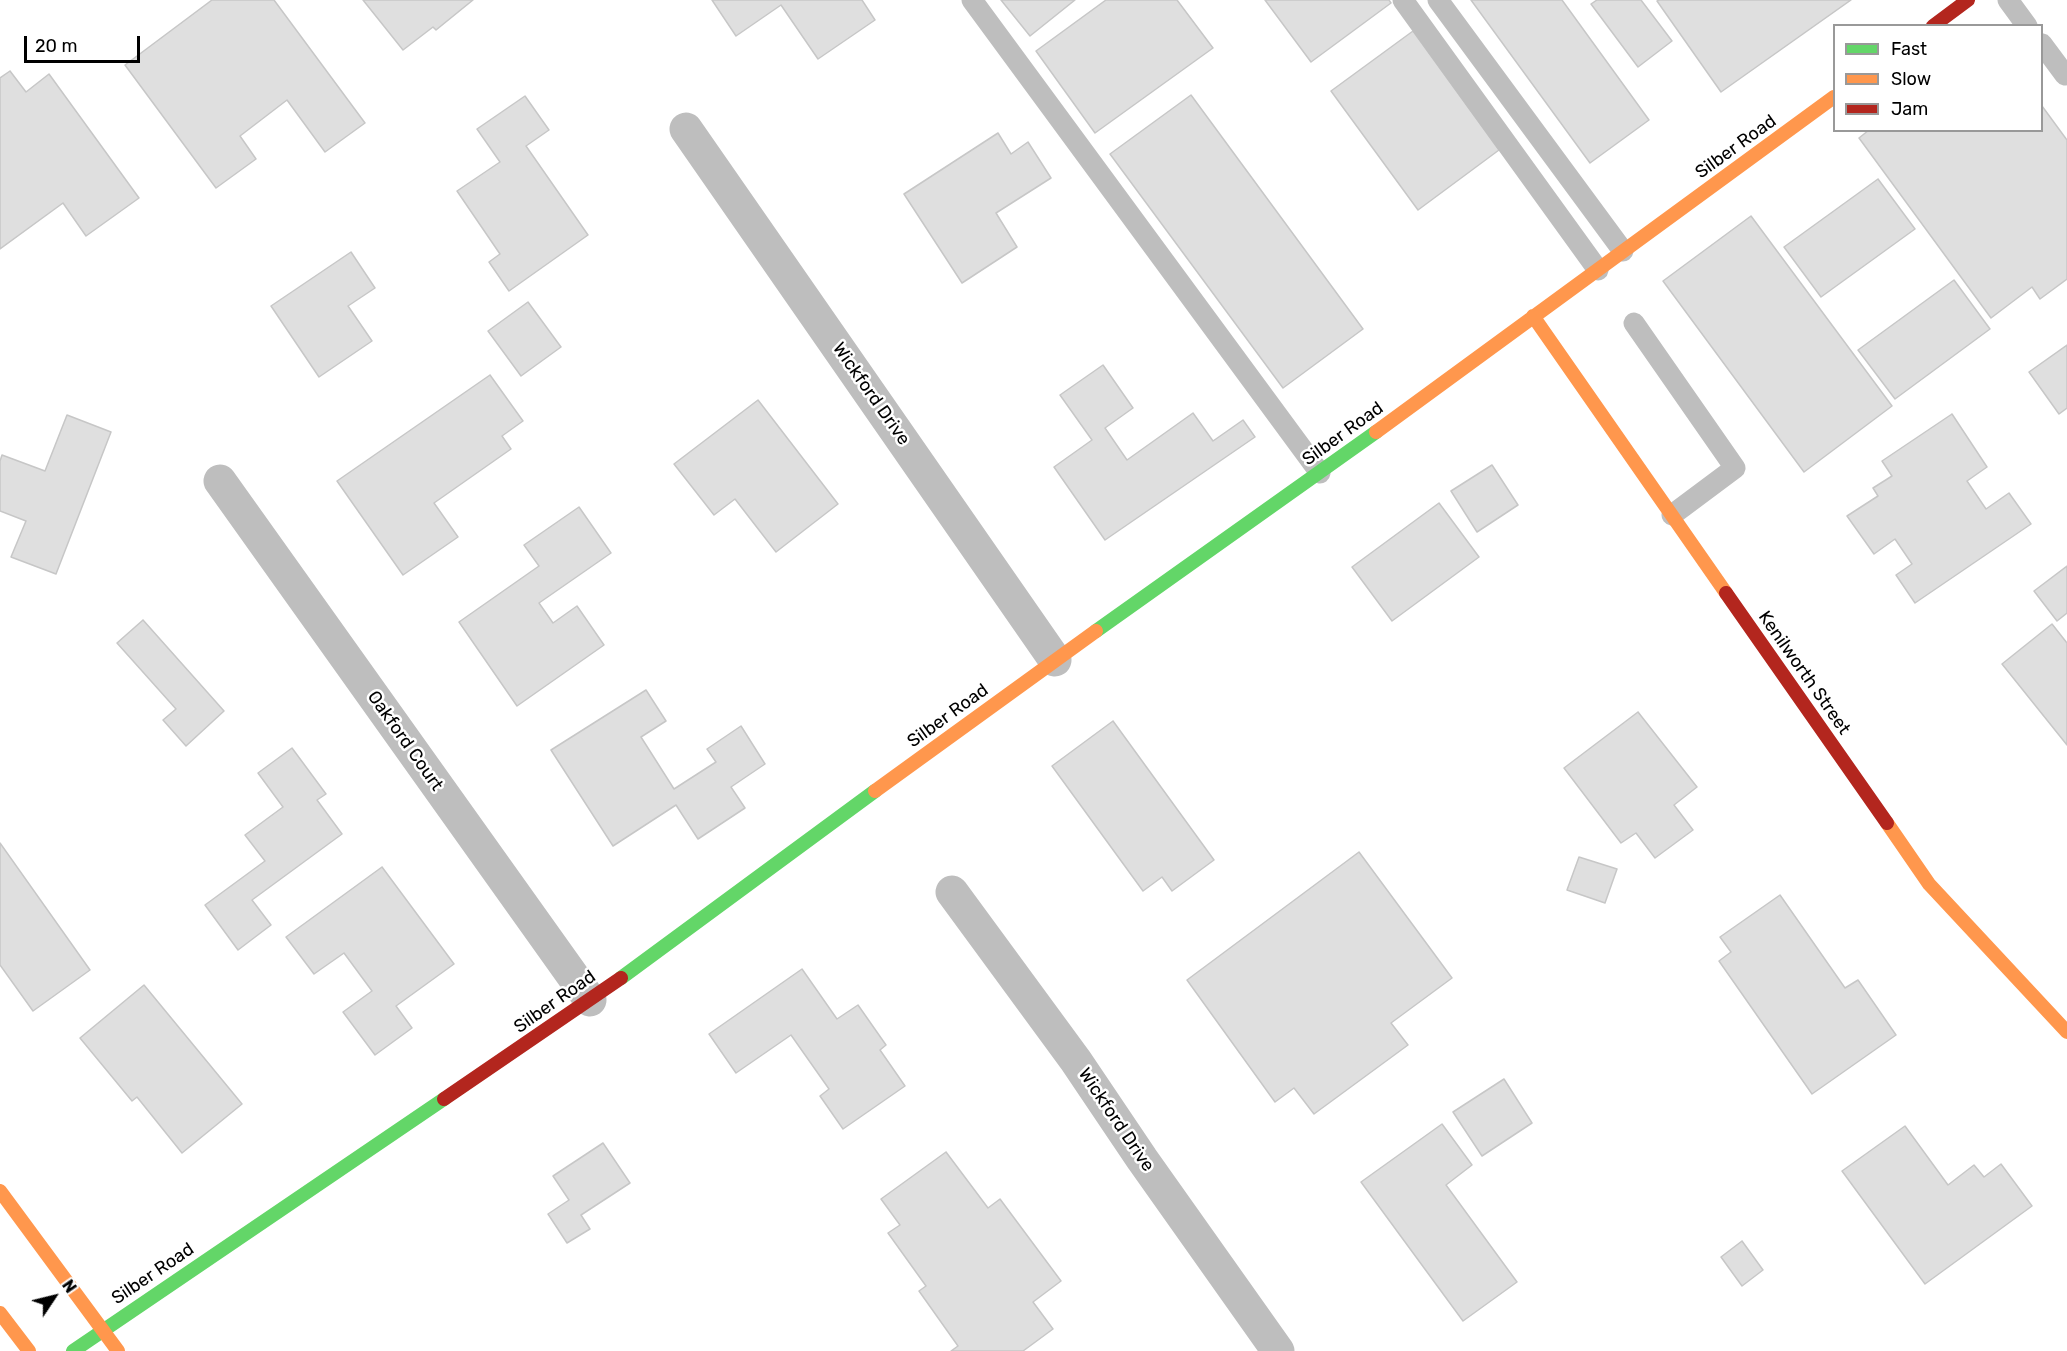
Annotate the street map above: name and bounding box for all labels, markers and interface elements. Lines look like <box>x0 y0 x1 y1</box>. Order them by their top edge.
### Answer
scale bar <box>27 24 142 62</box>
legend <box>1833 24 2043 132</box>
text: 20 m <box>35 35 77 57</box>
text: Fast <box>1891 38 1927 60</box>
text: Slow <box>1891 68 1931 90</box>
text: Jam <box>1891 98 1928 120</box>
street label: Silber Road <box>1691 110 1781 184</box>
street label: Wickford Drive <box>828 339 914 449</box>
street label: Silber Road <box>1298 397 1388 471</box>
street label: Kenilworth Street <box>1753 607 1855 739</box>
street label: Silber Road <box>903 679 993 753</box>
street label: Oakford Court <box>363 687 447 795</box>
street label: Silber Road <box>510 966 600 1038</box>
street label: Wickford Drive <box>1073 1064 1159 1176</box>
street label: Silber Road <box>108 1239 198 1309</box>
north arrow <box>24 1267 84 1327</box>
text: N <box>58 1276 80 1297</box>

